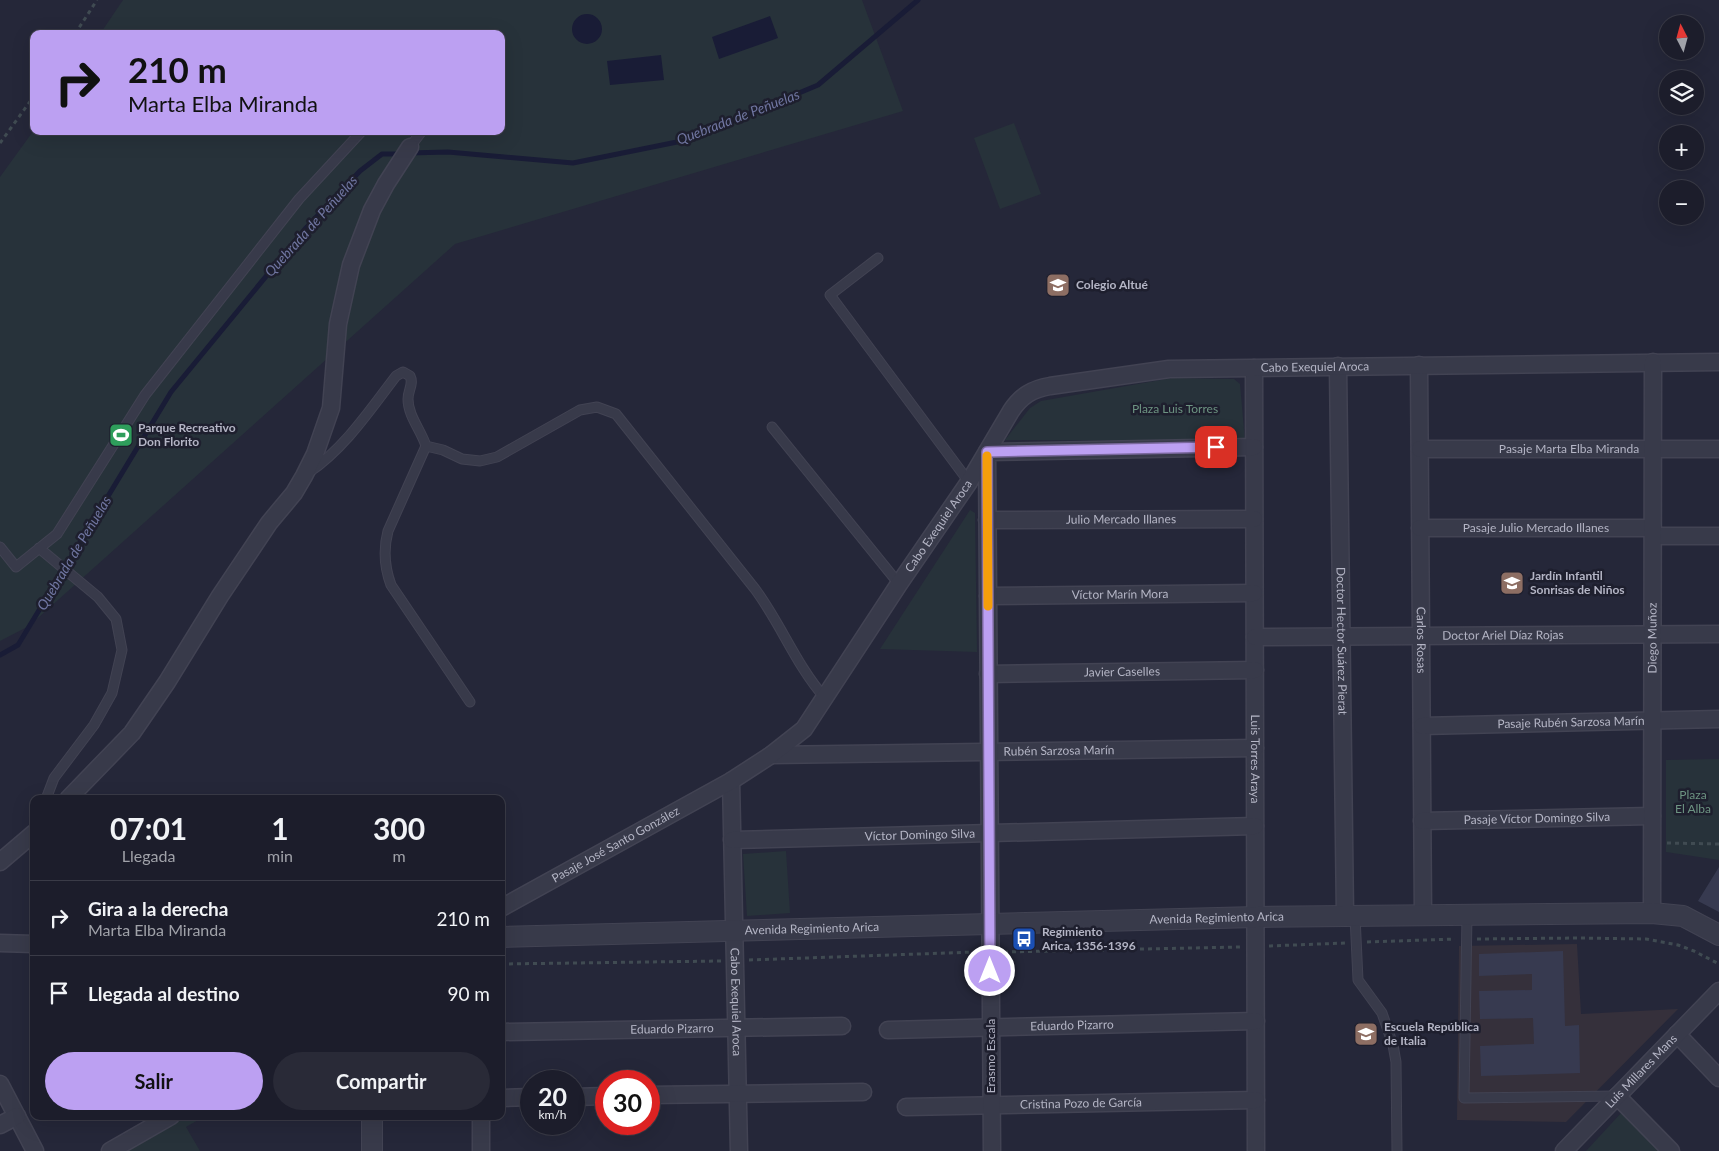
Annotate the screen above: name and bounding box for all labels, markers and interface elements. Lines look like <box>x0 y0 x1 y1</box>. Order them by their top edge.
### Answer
north arrow <box>1659 15 1704 60</box>
map controls <box>1659 15 1704 225</box>
text: 210 m <box>128 48 227 90</box>
icon: right <box>45 50 110 115</box>
button: layers <box>1659 70 1704 115</box>
water label: Quebrada de Peñuelas <box>674 85 802 148</box>
text: Marta Elba Miranda <box>128 90 318 117</box>
button: + <box>1659 125 1704 170</box>
water label: Quebrada de Peñuelas <box>261 171 361 280</box>
button: − <box>1659 180 1704 225</box>
school or university icon: Colegio Altué <box>1045 272 1071 298</box>
place label: Colegio Altué <box>1076 277 1148 292</box>
street label: Cabo Exequiel Aroca <box>1261 358 1369 375</box>
park label: Plaza Luis Torres <box>1132 401 1218 416</box>
place label: Parque Recreativo Don Florito <box>138 420 236 449</box>
sports icon: Parque Recreativo Don Florito <box>108 422 134 448</box>
pin <box>1195 426 1237 468</box>
icon: arrive <box>1202 433 1230 461</box>
street label: Pasaje Marta Elba Miranda <box>1499 441 1639 456</box>
street label: Cabo Exequiel Aroca <box>901 477 975 575</box>
water label: Quebrada de Peñuelas <box>33 492 115 613</box>
street label: Julio Mercado Illanes <box>1066 511 1176 527</box>
street label: Pasaje Julio Mercado Illanes <box>1463 520 1609 535</box>
street label: Doctor Hector Suárez Pierat <box>1334 567 1350 716</box>
place label: Jardín Infantil Sonrisas de Niños <box>1530 568 1625 597</box>
school or university icon: Jardín Infantil Sonrisas de Niños <box>1499 570 1525 596</box>
street label: Víctor Marín Mora <box>1072 586 1168 602</box>
street label: Diego Muñoz <box>1644 602 1660 673</box>
street label: Carlos Rosas <box>1414 607 1429 673</box>
street label: Doctor Ariel Díaz Rojas <box>1442 627 1564 643</box>
street label: Javier Caselles <box>1084 663 1160 680</box>
street label: Pasaje Rubén Sarzosa Marín <box>1497 713 1645 731</box>
street label: Luis Torres Araya <box>1248 715 1263 803</box>
street label: Rubén Sarzosa Marín <box>1003 742 1115 759</box>
park label: Plaza El Alba <box>1675 787 1711 816</box>
street label: Pasaje José Santo González <box>549 803 683 886</box>
street label: Pasaje Víctor Domingo Silva <box>1464 809 1610 827</box>
text: 07:01 <box>110 810 187 846</box>
text: 1 <box>271 810 289 846</box>
text: 300 <box>373 810 425 846</box>
street label: Víctor Domingo Silva <box>865 825 975 843</box>
text: Llegada <box>122 846 175 865</box>
text: min <box>267 846 293 865</box>
text: m <box>392 846 406 865</box>
text: Gira a la derecha <box>88 897 228 920</box>
icon: right <box>45 904 73 932</box>
text: 210 m <box>436 907 490 930</box>
street label: Avenida Regimiento Arica <box>1149 909 1284 927</box>
street label: Avenida Regimiento Arica <box>744 919 879 938</box>
text: Marta Elba Miranda <box>88 920 226 939</box>
place label: Regimiento Arica, 1356-1396 <box>1041 924 1136 953</box>
bus stop icon: Regimiento Arica, 1356-1396 <box>1011 926 1037 952</box>
position arrow <box>963 944 1015 996</box>
street label: Cabo Exequiel Aroca <box>728 948 745 1056</box>
icon: arrive <box>45 979 73 1007</box>
text: Llegada al destino <box>88 982 240 1005</box>
text: 90 m <box>447 982 490 1005</box>
street label: Eduardo Pizarro <box>1030 1016 1114 1034</box>
street label: Erasmo Escala <box>983 1019 998 1093</box>
place label: Escuela República de Italia <box>1384 1019 1479 1048</box>
street label: Eduardo Pizarro <box>630 1020 714 1037</box>
school or university icon: Escuela República de Italia <box>1353 1021 1379 1047</box>
street label: Luis Millares Mans <box>1602 1031 1680 1111</box>
button: Salir <box>45 1052 263 1110</box>
button: Compartir <box>273 1052 490 1110</box>
speed limit sign: 30 <box>595 1070 660 1135</box>
text: 20 <box>538 1081 567 1111</box>
street label: Cristina Pozo de García <box>1020 1094 1142 1112</box>
text: km/h <box>538 1107 567 1122</box>

